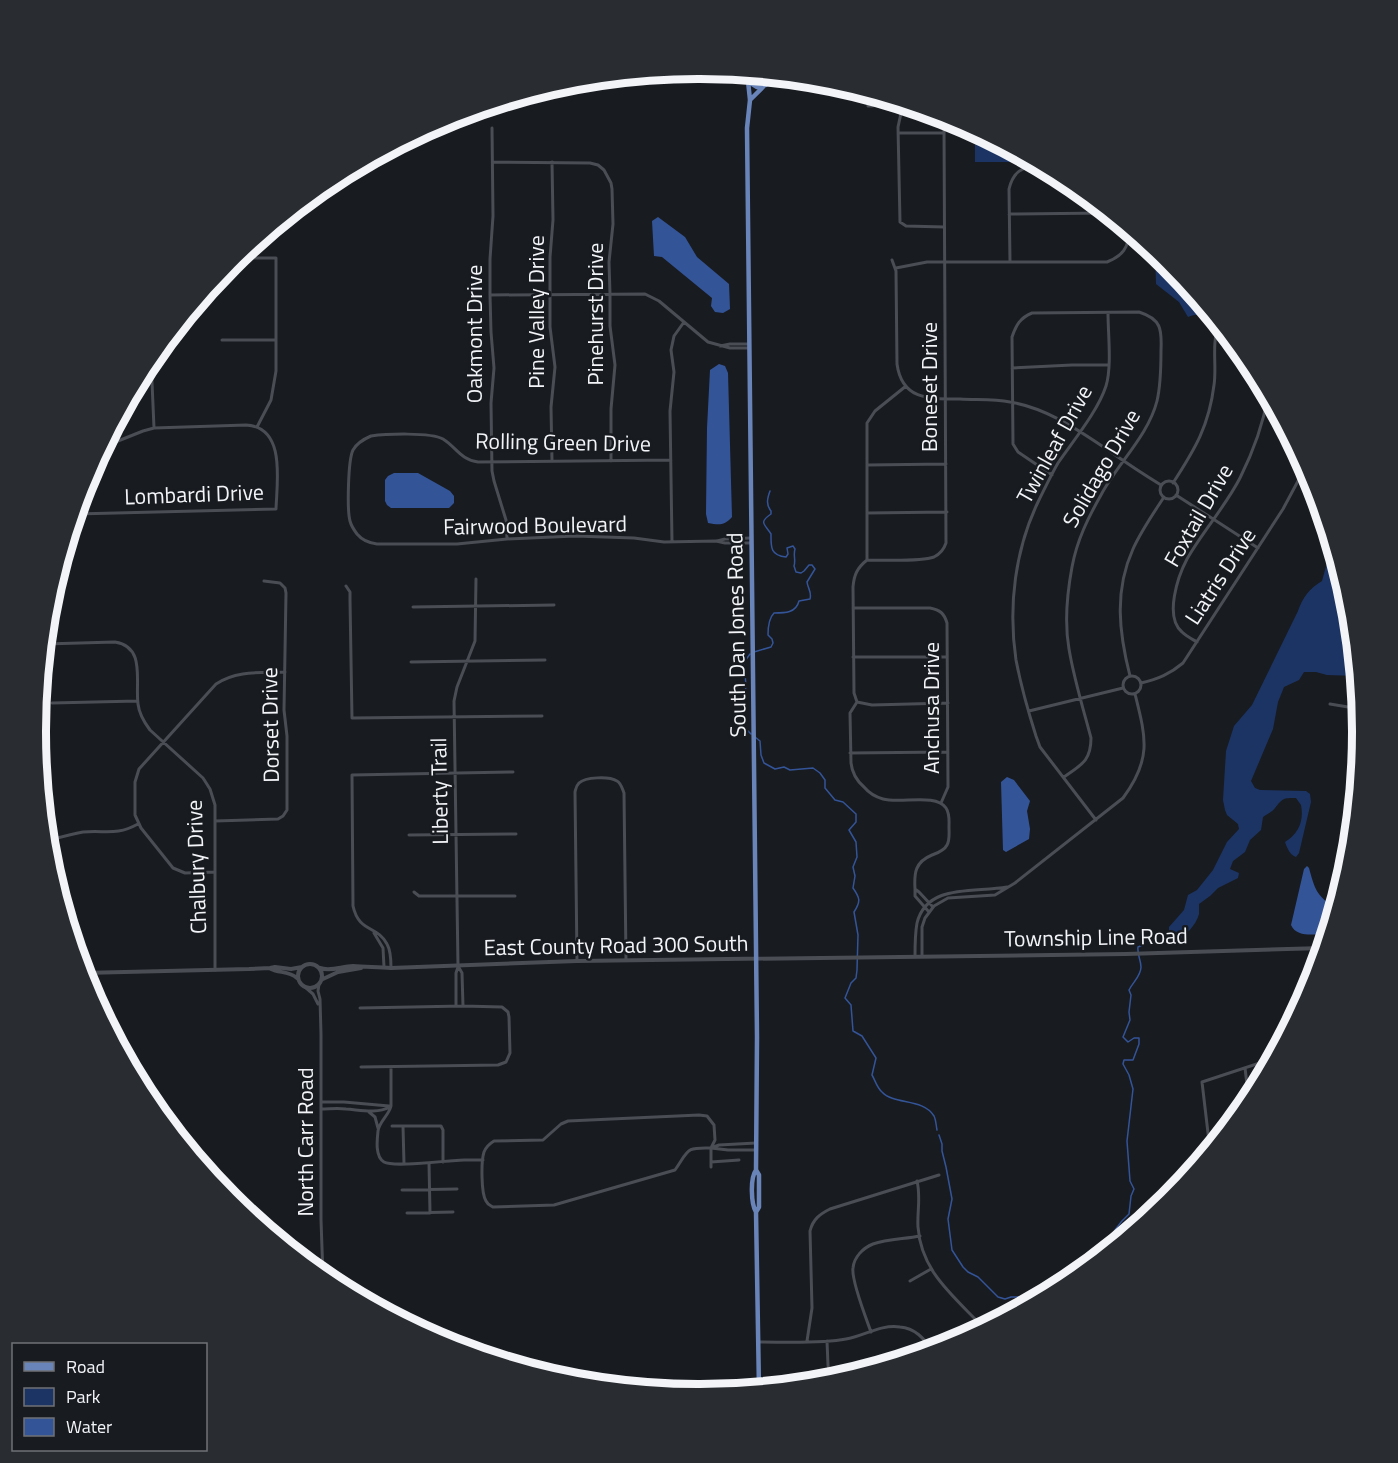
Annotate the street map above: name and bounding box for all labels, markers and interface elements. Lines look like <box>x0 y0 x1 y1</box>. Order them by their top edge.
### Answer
street label: Pine Valley Drive <box>519 235 553 389</box>
street label: Pinehurst Drive <box>578 243 612 385</box>
street label: Oakmont Drive <box>457 265 491 403</box>
street label: Boneset Drive <box>912 322 946 452</box>
street label: Twinleaf Drive <box>1007 379 1101 509</box>
street label: Solidago Drive <box>1053 402 1149 534</box>
street label: Rolling Green Drive <box>475 423 651 461</box>
street label: Foxtail Drive <box>1155 457 1241 573</box>
street label: Lombardi Drive <box>124 475 264 513</box>
street label: Fairwood Boulevard <box>443 506 627 544</box>
street label: Liatris Drive <box>1176 521 1264 631</box>
street label: South Dan Jones Road <box>717 532 755 738</box>
street label: Anchusa Drive <box>914 642 948 774</box>
street label: Dorset Drive <box>252 667 288 783</box>
street label: Liberty Trail <box>421 737 457 845</box>
street label: Chalbury Drive <box>177 799 215 935</box>
street label: Township Line Road <box>1004 918 1188 956</box>
street label: East County Road 300 South <box>483 926 749 964</box>
street label: North Carr Road <box>288 1067 322 1217</box>
legend <box>12 1343 207 1451</box>
text: Road <box>66 1353 105 1380</box>
text: Park <box>66 1383 101 1410</box>
text: Water <box>66 1413 112 1440</box>

